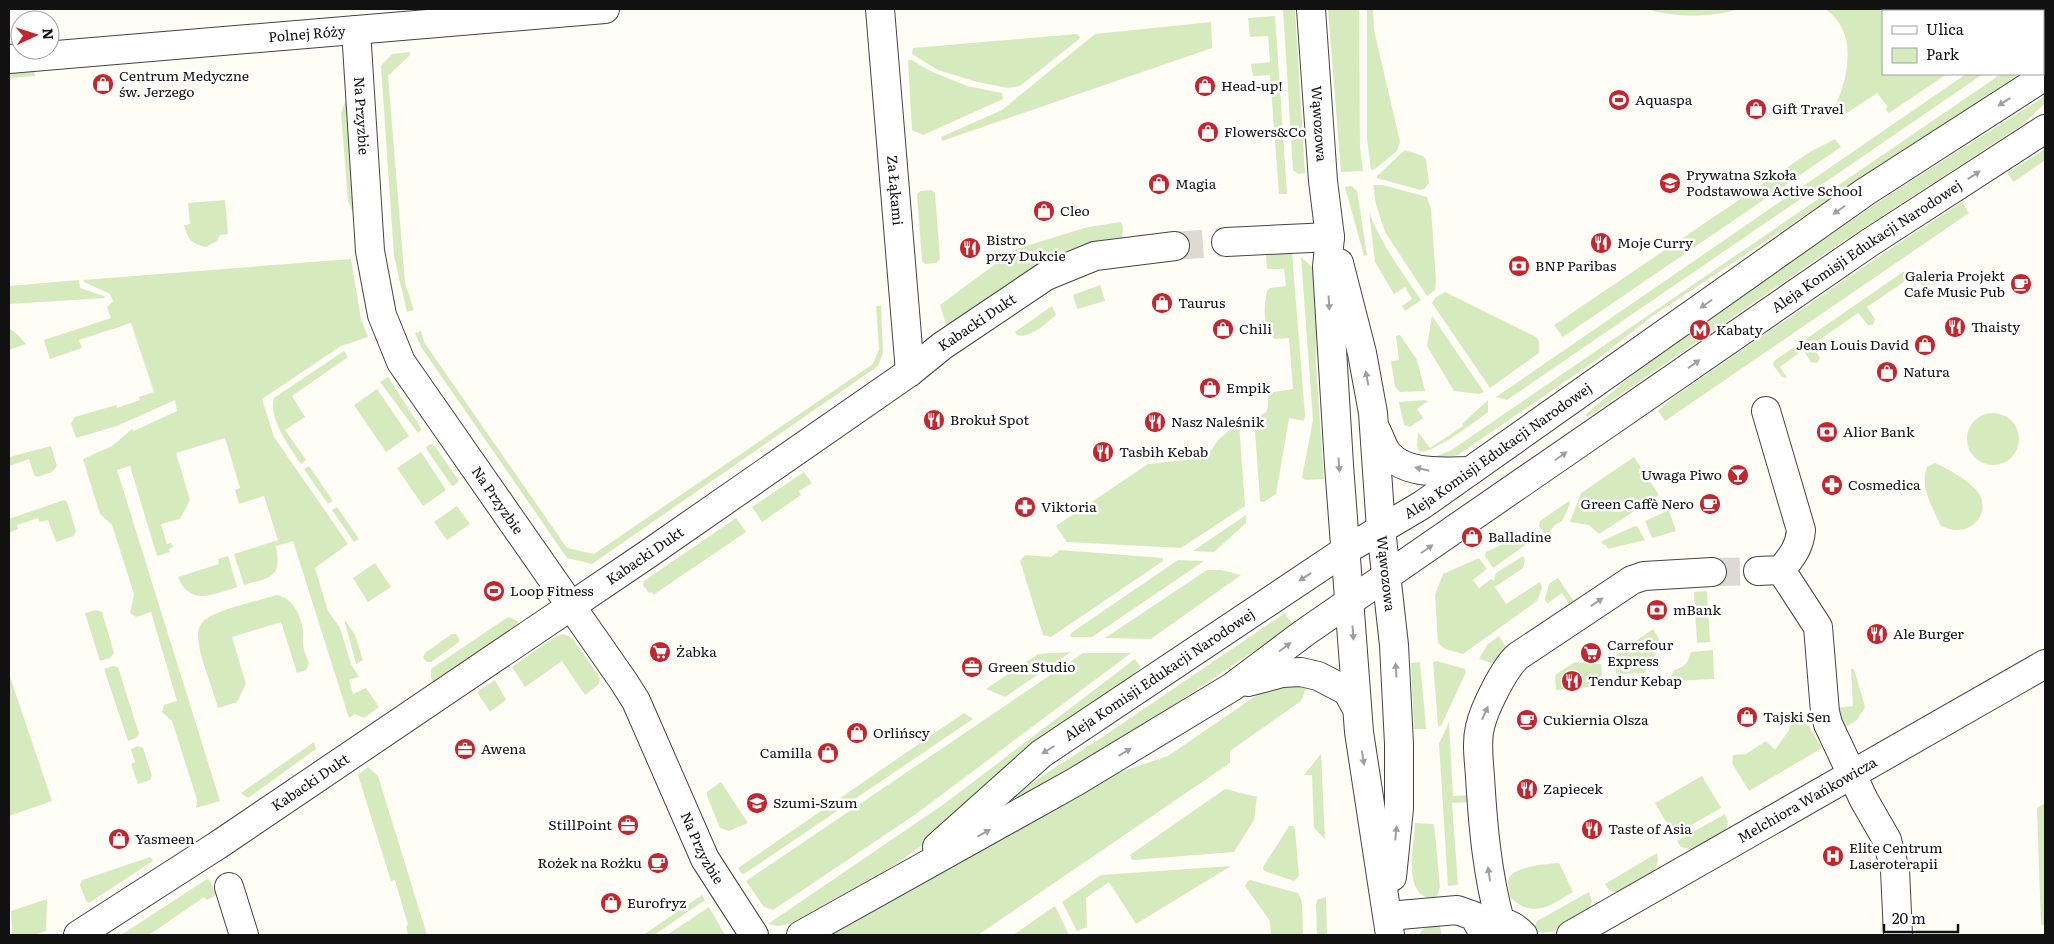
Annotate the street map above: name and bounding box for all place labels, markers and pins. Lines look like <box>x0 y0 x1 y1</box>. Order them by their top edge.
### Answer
place label: Centrum Medyczne św. Jerzego <box>119 65 249 101</box>
shop icon: Centrum Medyczne św. Jerzego <box>91 72 115 96</box>
shop icon: Head-up! <box>1193 74 1217 98</box>
place label: Head-up! <box>1221 75 1283 95</box>
sports icon: Aquaspa <box>1607 88 1631 112</box>
place label: Aquaspa <box>1635 89 1693 109</box>
shop icon: Gift Travel <box>1744 97 1768 121</box>
place label: Gift Travel <box>1772 98 1844 118</box>
shop icon: Flowers&Co <box>1196 120 1220 144</box>
place label: Flowers&Co <box>1224 121 1306 141</box>
place label: Prywatna Szkoła Podstawowa Active School <box>1686 164 1863 200</box>
school or university icon: Prywatna Szkoła Podstawowa Active School <box>1658 171 1682 195</box>
shop icon: Magia <box>1147 172 1171 196</box>
place label: Magia <box>1175 173 1217 193</box>
shop icon: Cleo <box>1032 199 1056 223</box>
place label: Cleo <box>1060 200 1090 220</box>
place label: Bistro przy Dukcie <box>986 229 1066 265</box>
restaurant icon: Moje Curry <box>1589 231 1613 255</box>
place label: Moje Curry <box>1617 232 1694 252</box>
restaurant icon: Bistro przy Dukcie <box>958 236 982 260</box>
bank icon: BNP Paribas <box>1507 254 1531 278</box>
place label: BNP Paribas <box>1535 255 1616 275</box>
place label: Galeria Projekt Cafe Music Pub <box>1904 265 2005 301</box>
cafe icon: Galeria Projekt Cafe Music Pub <box>2009 272 2033 296</box>
shop icon: Taurus <box>1150 291 1174 315</box>
place label: Taurus <box>1178 292 1225 312</box>
restaurant icon: Thaisty <box>1943 315 1967 339</box>
place label: Thaisty <box>1971 316 2021 336</box>
shop icon: Chili <box>1211 317 1235 341</box>
place label: Chili <box>1239 318 1272 338</box>
metro station icon: Kabaty <box>1688 318 1712 342</box>
place label: Kabaty <box>1716 319 1764 339</box>
shop icon: Jean Louis David <box>1913 333 1937 357</box>
place label: Jean Louis David <box>1796 334 1909 354</box>
shop icon: Natura <box>1875 360 1899 384</box>
place label: Natura <box>1903 361 1950 381</box>
shop icon: Empik <box>1198 376 1222 400</box>
place label: Empik <box>1226 377 1271 397</box>
restaurant icon: Brokuł Spot <box>922 408 946 432</box>
place label: Brokuł Spot <box>950 409 1029 429</box>
restaurant icon: Nasz Naleśnik <box>1143 410 1167 434</box>
place label: Nasz Naleśnik <box>1171 411 1265 431</box>
bank icon: Alior Bank <box>1815 420 1839 444</box>
place label: Alior Bank <box>1843 421 1915 441</box>
restaurant icon: Tasbih Kebab <box>1091 440 1115 464</box>
place label: Tasbih Kebab <box>1119 441 1208 461</box>
bar icon: Uwaga Piwo <box>1726 463 1750 487</box>
place label: Uwaga Piwo <box>1641 464 1722 484</box>
pharmacy icon: Cosmedica <box>1820 473 1844 497</box>
place label: Cosmedica <box>1848 474 1921 494</box>
cafe icon: Green Caffè Nero <box>1698 492 1722 516</box>
place label: Green Caffè Nero <box>1581 493 1694 513</box>
pharmacy icon: Viktoria <box>1013 495 1037 519</box>
place label: Viktoria <box>1041 496 1097 516</box>
shop icon: Balladine <box>1460 525 1484 549</box>
place label: Balladine <box>1488 526 1551 546</box>
sports icon: Loop Fitness <box>482 579 506 603</box>
place label: Loop Fitness <box>510 580 594 600</box>
bank icon: mBank <box>1645 598 1669 622</box>
place label: mBank <box>1673 599 1721 619</box>
restaurant icon: Ale Burger <box>1865 622 1889 646</box>
place label: Ale Burger <box>1893 623 1964 643</box>
place label: Carrefour Express <box>1607 634 1674 670</box>
supermarket icon: Żabka <box>648 640 672 664</box>
place label: Żabka <box>676 641 717 661</box>
supermarket icon: Carrefour Express <box>1579 641 1603 665</box>
office icon: Green Studio <box>960 655 984 679</box>
place label: Green Studio <box>988 656 1076 676</box>
restaurant icon: Tendur Kebap <box>1560 669 1584 693</box>
place label: Tendur Kebap <box>1588 670 1682 690</box>
shop icon: Tajski Sen <box>1735 705 1759 729</box>
place label: Tajski Sen <box>1763 706 1831 726</box>
cafe icon: Cukiernia Olsza <box>1515 708 1539 732</box>
place label: Cukiernia Olsza <box>1543 709 1649 729</box>
shop icon: Orlińscy <box>845 721 869 745</box>
place label: Orlińscy <box>873 722 931 742</box>
office icon: Awena <box>453 737 477 761</box>
place label: Awena <box>481 738 527 758</box>
shop icon: Camilla <box>816 741 840 765</box>
place label: Camilla <box>760 742 812 762</box>
restaurant icon: Zapiecek <box>1515 777 1539 801</box>
place label: Zapiecek <box>1543 778 1603 798</box>
school or university icon: Szumi-Szum <box>745 791 769 815</box>
place label: Szumi-Szum <box>773 792 858 812</box>
office icon: StillPoint <box>616 813 640 837</box>
place label: StillPoint <box>548 814 612 834</box>
restaurant icon: Taste of Asia <box>1580 817 1604 841</box>
place label: Taste of Asia <box>1608 818 1692 838</box>
shop icon: Yasmeen <box>107 827 131 851</box>
place label: Yasmeen <box>135 828 195 848</box>
place label: Elite Centrum Laseroterapii <box>1849 837 1943 873</box>
hospital icon: Elite Centrum Laseroterapii <box>1821 844 1845 868</box>
cafe icon: Rożek na Rożku <box>646 851 670 875</box>
place label: Rożek na Rożku <box>537 852 642 872</box>
shop icon: Eurofryz <box>599 891 623 915</box>
place label: Eurofryz <box>627 892 686 912</box>

